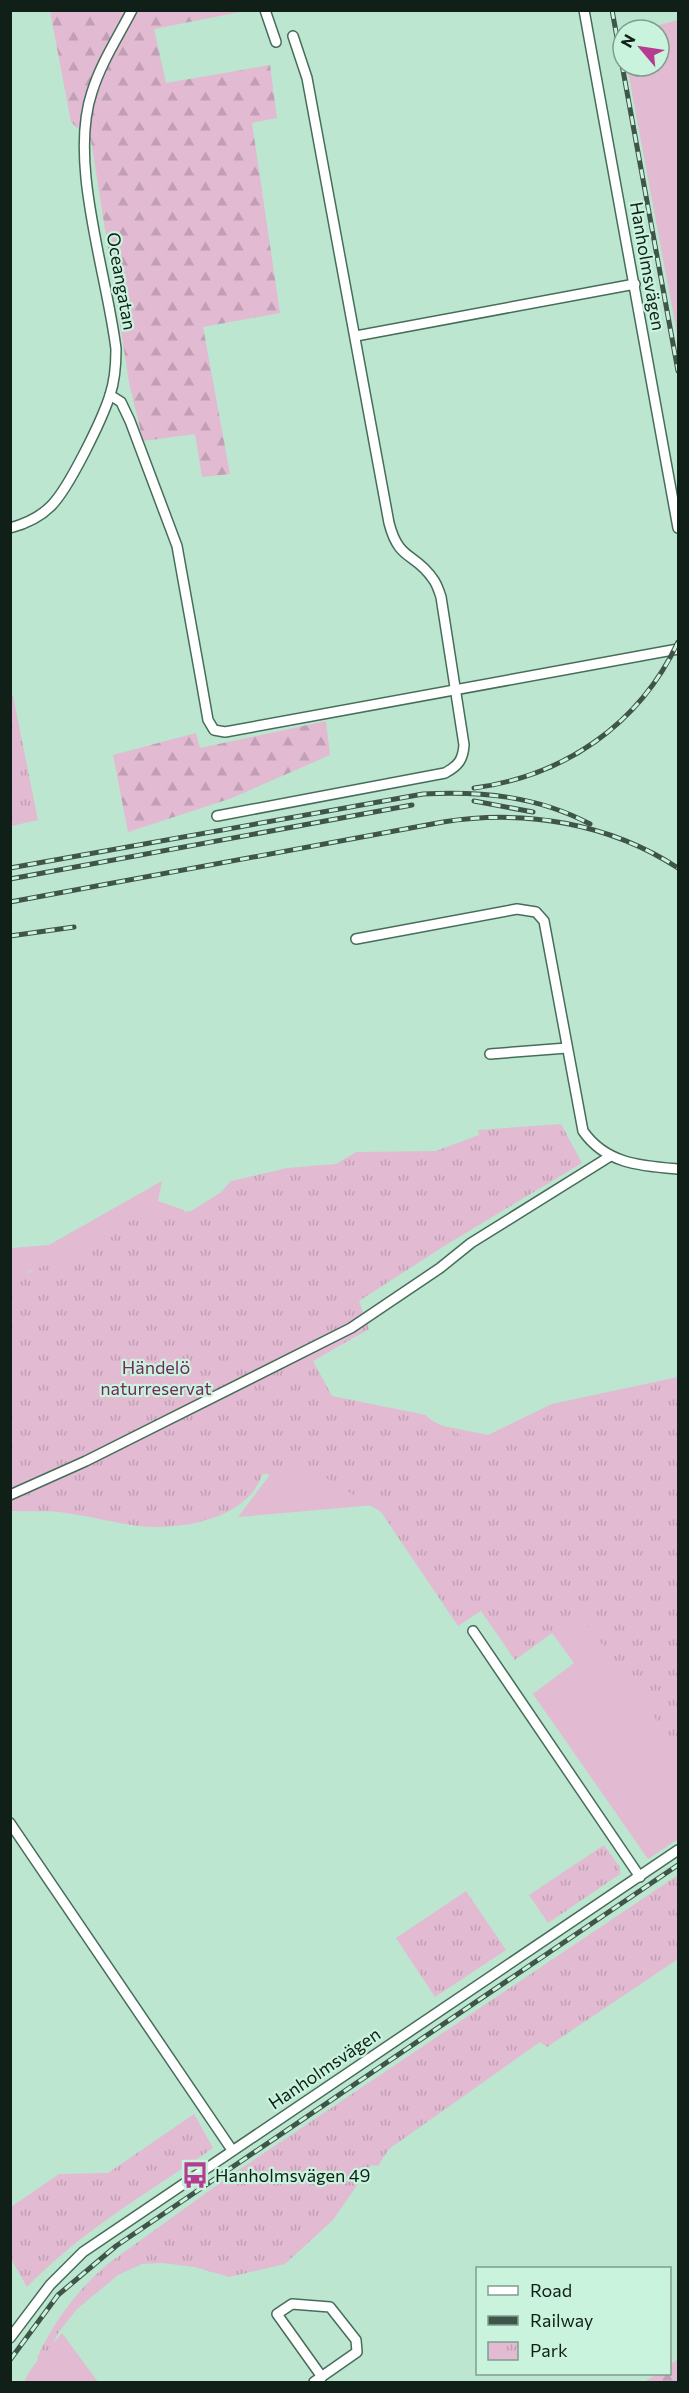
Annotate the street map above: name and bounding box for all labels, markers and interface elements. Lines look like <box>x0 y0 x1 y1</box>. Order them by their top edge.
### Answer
north arrow <box>611 18 671 78</box>
text: N <box>616 31 639 50</box>
street label: Hanholmsvägen <box>626 200 670 332</box>
street label: Oceangatan <box>103 230 141 332</box>
park label: Händelö naturreservat <box>100 1356 212 1399</box>
street label: Hanholmsvägen <box>264 2022 384 2114</box>
bus stop icon: Hanholmsvägen 49 <box>180 2160 210 2190</box>
place label: Hanholmsvägen 49 <box>215 2164 371 2186</box>
legend <box>476 2267 671 2375</box>
text: Road <box>530 2279 572 2301</box>
text: Railway <box>530 2309 593 2331</box>
text: Park <box>530 2339 568 2361</box>

